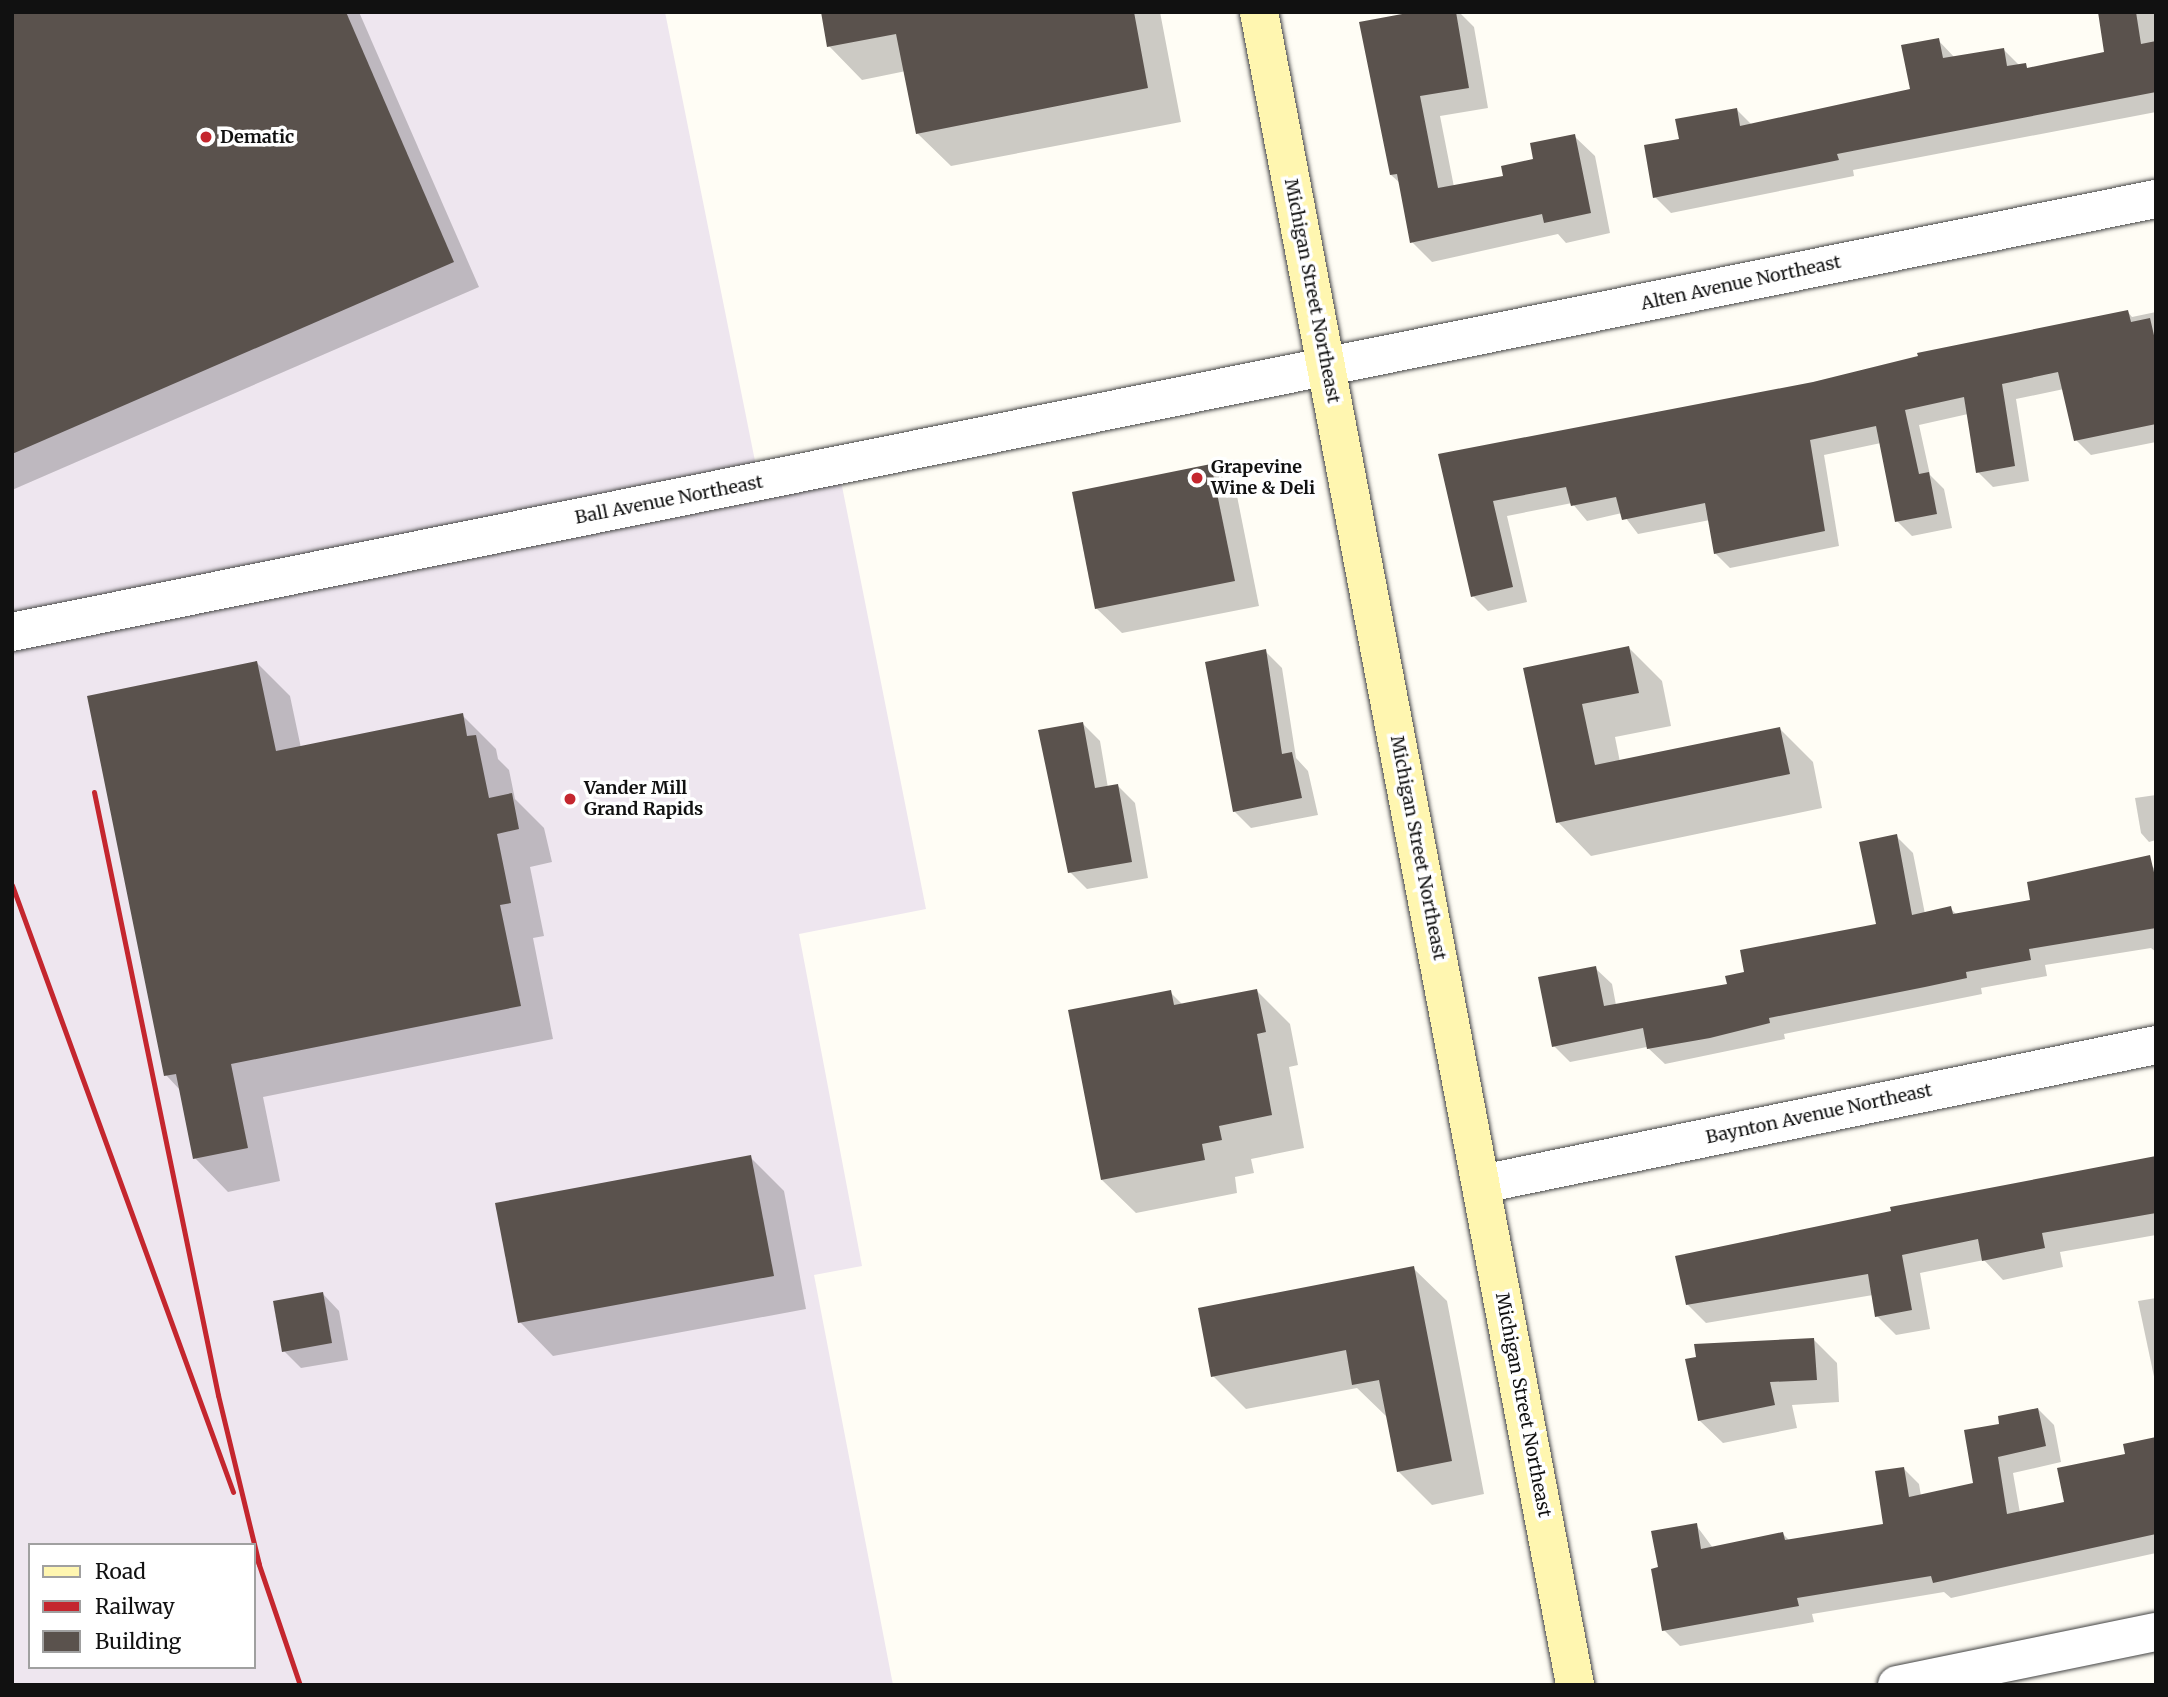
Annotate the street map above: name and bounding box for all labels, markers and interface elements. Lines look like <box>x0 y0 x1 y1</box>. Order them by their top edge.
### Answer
place label: Dematic <box>220 126 294 148</box>
marker: Dematic <box>198 129 214 145</box>
street label: Michigan Street Northeast <box>1280 177 1344 405</box>
street label: Alten Avenue Northeast <box>1639 251 1843 315</box>
place label: Grapevine Wine & Deli <box>1211 457 1315 500</box>
marker: Grapevine Wine & Deli <box>1189 470 1205 486</box>
street label: Ball Avenue Northeast <box>573 471 765 529</box>
street label: Michigan Street Northeast <box>1386 734 1450 962</box>
place label: Vander Mill Grand Rapids <box>584 778 703 820</box>
marker: Vander Mill Grand Rapids <box>562 791 578 807</box>
street label: Baynton Avenue Northeast <box>1704 1079 1934 1149</box>
street label: Michigan Street Northeast <box>1491 1291 1555 1519</box>
legend <box>28 1543 256 1669</box>
text: Road <box>95 1558 146 1585</box>
text: Railway <box>95 1593 175 1620</box>
text: Building <box>95 1628 181 1655</box>

